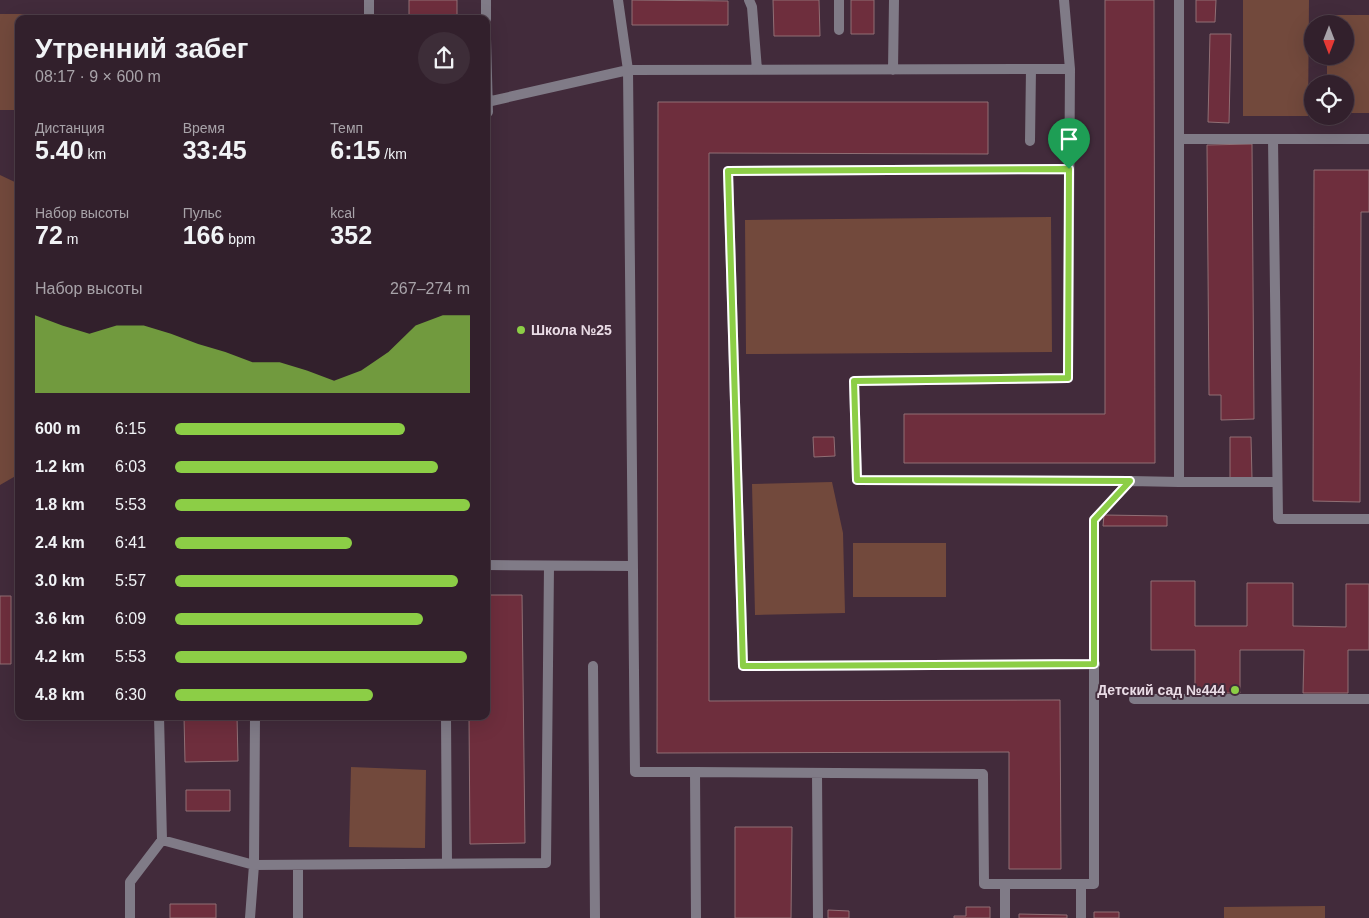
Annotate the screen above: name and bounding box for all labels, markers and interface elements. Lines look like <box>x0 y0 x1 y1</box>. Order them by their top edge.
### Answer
north arrow <box>1304 15 1354 65</box>
map controls <box>1304 15 1354 125</box>
button: share <box>418 32 470 84</box>
text: Утренний забег <box>35 33 249 64</box>
text: 08:17 · 9 × 600 m <box>35 68 161 85</box>
button: locate <box>1304 75 1354 125</box>
pin <box>1048 118 1090 169</box>
text: Дистанция <box>35 120 105 136</box>
text: Время <box>183 120 225 136</box>
text: Темп <box>330 120 363 136</box>
icon: arrive <box>1055 125 1083 153</box>
text: 5.40 <box>35 136 84 164</box>
text: 33:45 <box>183 136 247 164</box>
text: 6:15 <box>330 136 380 164</box>
text: km <box>84 146 106 162</box>
text: /km <box>380 146 407 162</box>
text: Набор высоты <box>35 205 129 221</box>
text: Пульс <box>183 205 222 221</box>
text: kcal <box>330 205 355 221</box>
text: 72 <box>35 221 63 249</box>
text: 166 <box>183 221 224 249</box>
text: 352 <box>330 221 372 249</box>
text: m <box>63 231 78 247</box>
text: bpm <box>224 231 256 247</box>
text: Набор высоты <box>35 280 142 297</box>
text: 267–274 m <box>390 280 470 297</box>
place label: Школа №25 <box>531 322 612 338</box>
marker: Школа №25 <box>515 324 527 336</box>
text: 600 m <box>35 420 80 437</box>
text: 6:15 <box>115 420 146 437</box>
text: 1.2 km <box>35 458 85 475</box>
text: 6:03 <box>115 458 146 475</box>
text: 1.8 km <box>35 496 85 513</box>
text: 5:53 <box>115 496 146 513</box>
text: 2.4 km <box>35 534 85 551</box>
text: 6:41 <box>115 534 146 551</box>
text: 3.0 km <box>35 572 85 589</box>
text: 5:57 <box>115 572 146 589</box>
text: 3.6 km <box>35 610 85 627</box>
text: 6:09 <box>115 610 146 627</box>
text: 4.2 km <box>35 648 85 665</box>
text: 5:53 <box>115 648 146 665</box>
place label: Детский сад №444 <box>1097 682 1225 698</box>
marker: Детский сад №444 <box>1229 684 1241 696</box>
text: 4.8 km <box>35 686 85 703</box>
text: 6:30 <box>115 686 146 703</box>

